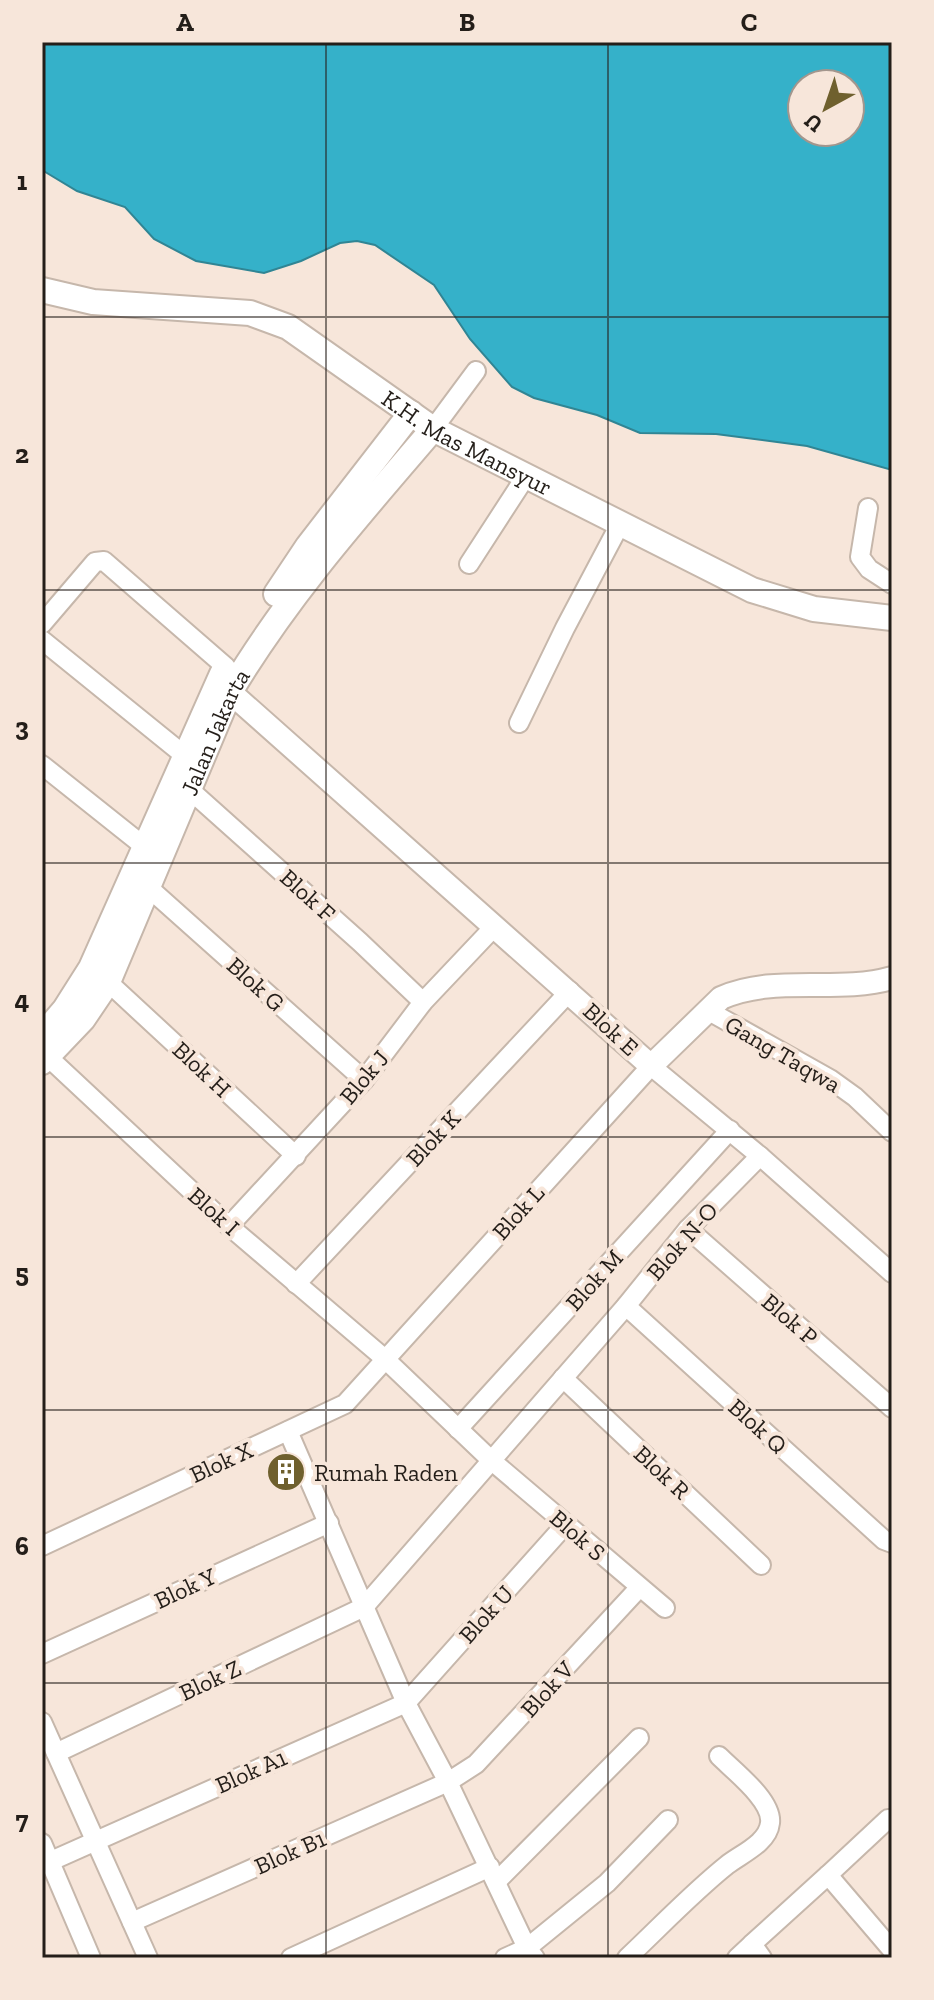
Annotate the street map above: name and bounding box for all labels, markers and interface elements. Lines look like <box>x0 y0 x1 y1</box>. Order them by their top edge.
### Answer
text: A <box>176 6 194 38</box>
text: B <box>459 6 475 38</box>
text: C <box>741 6 757 38</box>
north arrow <box>786 68 866 148</box>
text: U <box>799 107 828 138</box>
text: 1 <box>17 165 28 197</box>
street label: K.H. Mas Mansyur <box>377 383 557 501</box>
text: 2 <box>15 438 29 470</box>
street label: Jalan Jakarta <box>174 663 256 799</box>
text: 3 <box>15 711 29 743</box>
street label: Blok F <box>274 863 342 927</box>
street label: Blok G <box>221 951 291 1017</box>
text: 4 <box>15 984 30 1016</box>
street label: Blok E <box>577 996 645 1062</box>
street label: Gang Taqwa <box>720 1009 846 1099</box>
street label: Blok H <box>167 1035 237 1103</box>
street label: Blok J <box>333 1044 395 1110</box>
street label: Blok K <box>400 1103 467 1172</box>
street label: Blok L <box>486 1178 550 1246</box>
street label: Blok I <box>182 1181 246 1241</box>
street label: Blok N-O <box>640 1196 724 1286</box>
street label: Blok M <box>559 1243 629 1317</box>
text: 5 <box>15 1257 29 1289</box>
street label: Blok P <box>756 1287 824 1351</box>
street label: Blok Q <box>723 1392 793 1460</box>
street label: Blok X <box>185 1435 257 1489</box>
street label: Blok R <box>628 1439 696 1505</box>
building icon: Rumah Raden <box>265 1451 307 1493</box>
place label: Rumah Raden <box>314 1458 458 1487</box>
street label: Blok S <box>544 1503 612 1567</box>
text: 6 <box>15 1530 29 1562</box>
street label: Blok Y <box>149 1561 221 1615</box>
street label: Blok U <box>452 1579 520 1649</box>
street label: Blok Z <box>174 1653 246 1707</box>
street label: Blok V <box>514 1655 580 1723</box>
street label: Blok A1 <box>211 1742 291 1800</box>
text: 7 <box>16 1804 29 1836</box>
street label: Blok B1 <box>250 1824 330 1880</box>

